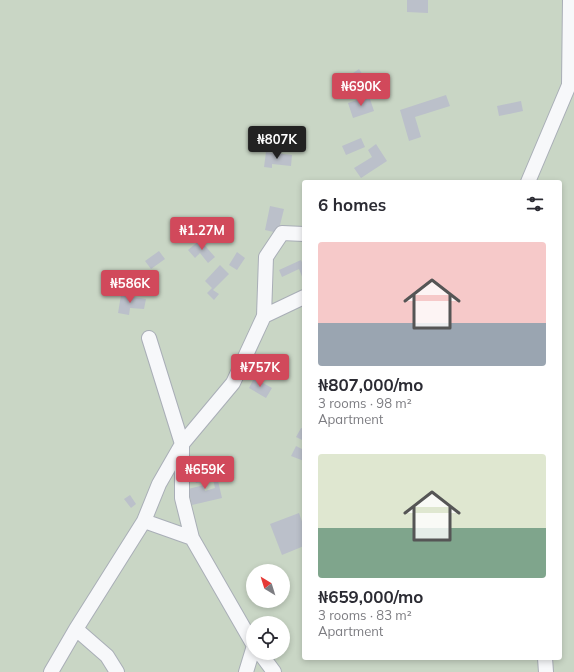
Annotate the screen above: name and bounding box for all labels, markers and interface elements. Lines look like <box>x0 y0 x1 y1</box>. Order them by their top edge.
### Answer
pin: ₦690K <box>333 73 389 107</box>
text: ₦690K <box>341 78 381 94</box>
pin: ₦807K <box>249 126 305 160</box>
text: ₦807K <box>257 131 297 147</box>
icon: filters <box>524 193 546 215</box>
text: 6 homes <box>318 194 386 215</box>
pin: ₦1.27M <box>169 217 235 251</box>
text: ₦1.27M <box>179 222 225 238</box>
icon: home <box>396 268 468 340</box>
pin: ₦586K <box>102 270 158 304</box>
text: ₦586K <box>110 275 150 291</box>
pin: ₦757K <box>232 354 288 388</box>
text: ₦757K <box>240 359 280 375</box>
text: ₦807,000/mo <box>318 374 423 395</box>
text: 3 rooms · 98 m² <box>318 395 412 411</box>
text: Apartment <box>318 411 383 427</box>
pin: ₦659K <box>177 456 233 490</box>
text: ₦659K <box>185 461 225 477</box>
icon: home <box>396 480 468 552</box>
north arrow <box>246 564 290 608</box>
map controls <box>246 564 290 660</box>
text: ₦659,000/mo <box>318 586 423 607</box>
text: 3 rooms · 83 m² <box>318 607 412 623</box>
button: locate <box>246 616 290 660</box>
text: Apartment <box>318 623 383 639</box>

